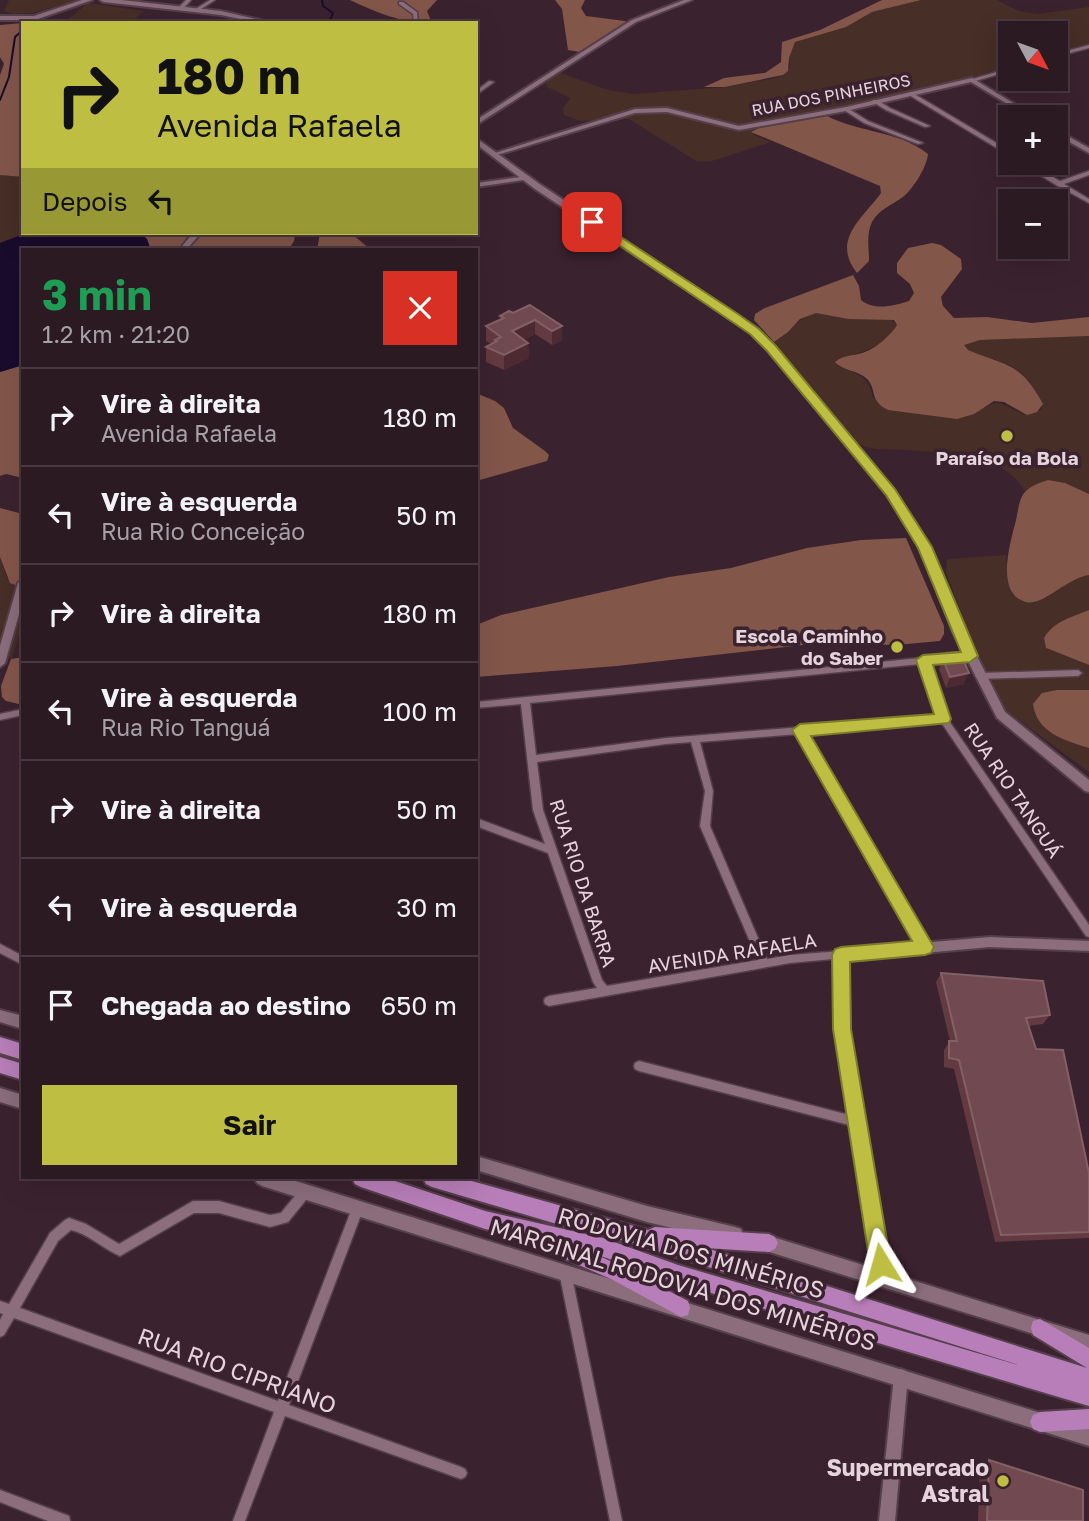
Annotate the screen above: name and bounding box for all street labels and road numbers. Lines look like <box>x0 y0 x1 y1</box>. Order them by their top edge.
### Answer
street label: RUA DOS PINHEIROS <box>750 70 912 120</box>
street label: RUA RIO TANGUÁ <box>960 718 1067 862</box>
street label: RUA RIO DA BARRA <box>545 796 622 970</box>
street label: AVENIDA RAFAELA <box>646 928 818 977</box>
street label: RODOVIA DOS MINÉRIOS <box>555 1201 828 1304</box>
street label: MARGINAL RODOVIA DOS MINÉRIOS <box>487 1212 880 1356</box>
street label: RUA RIO CIPRIANO <box>134 1321 340 1419</box>

